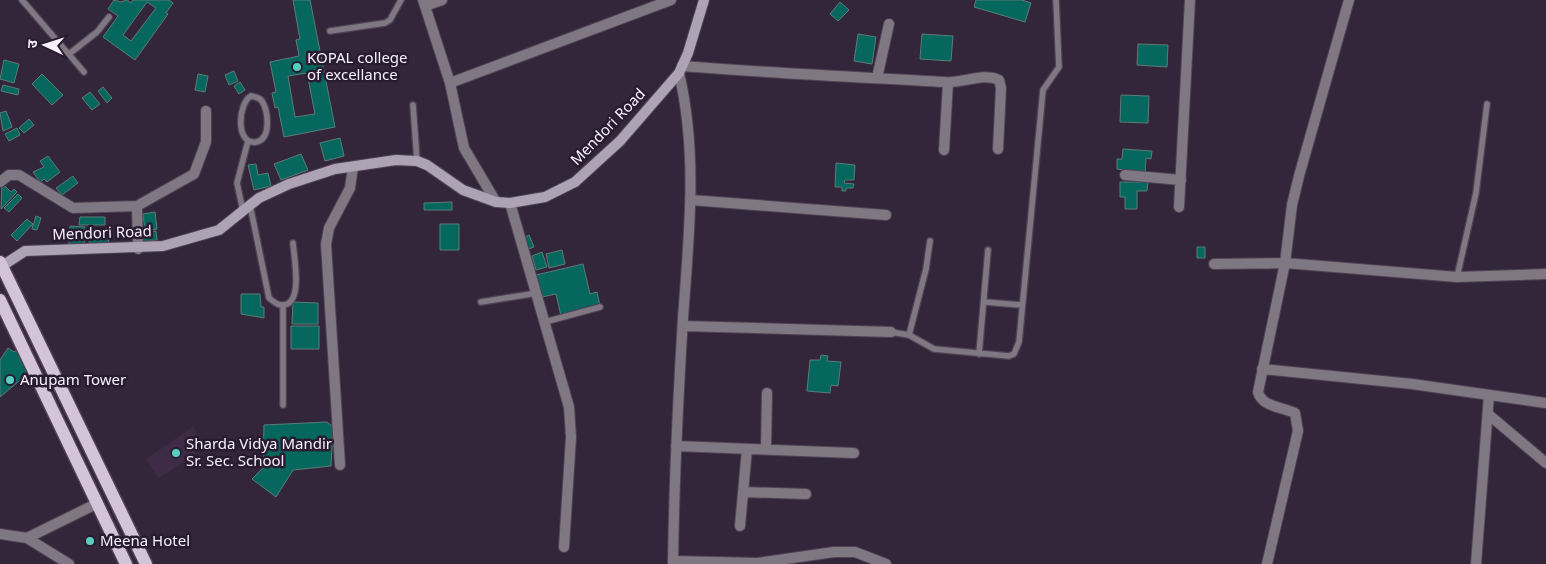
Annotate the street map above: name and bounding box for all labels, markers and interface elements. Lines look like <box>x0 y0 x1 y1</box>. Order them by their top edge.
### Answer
north arrow <box>20 20 70 70</box>
text: उ <box>22 39 41 49</box>
place label: KOPAL college of excellance <box>307 47 408 84</box>
marker: KOPAL college of excellance <box>291 61 303 73</box>
street label: Mendori Road <box>565 84 649 169</box>
street label: Mendori Road <box>52 220 152 244</box>
place label: Anupam Tower <box>20 369 126 389</box>
marker: Anupam Tower <box>4 374 16 386</box>
place label: Sharda Vidya Mandir Sr. Sec. School <box>186 433 332 470</box>
marker: Sharda Vidya Mandir Sr. Sec. School <box>170 447 182 459</box>
place label: Meena Hotel <box>100 530 190 550</box>
marker: Meena Hotel <box>84 535 96 547</box>

